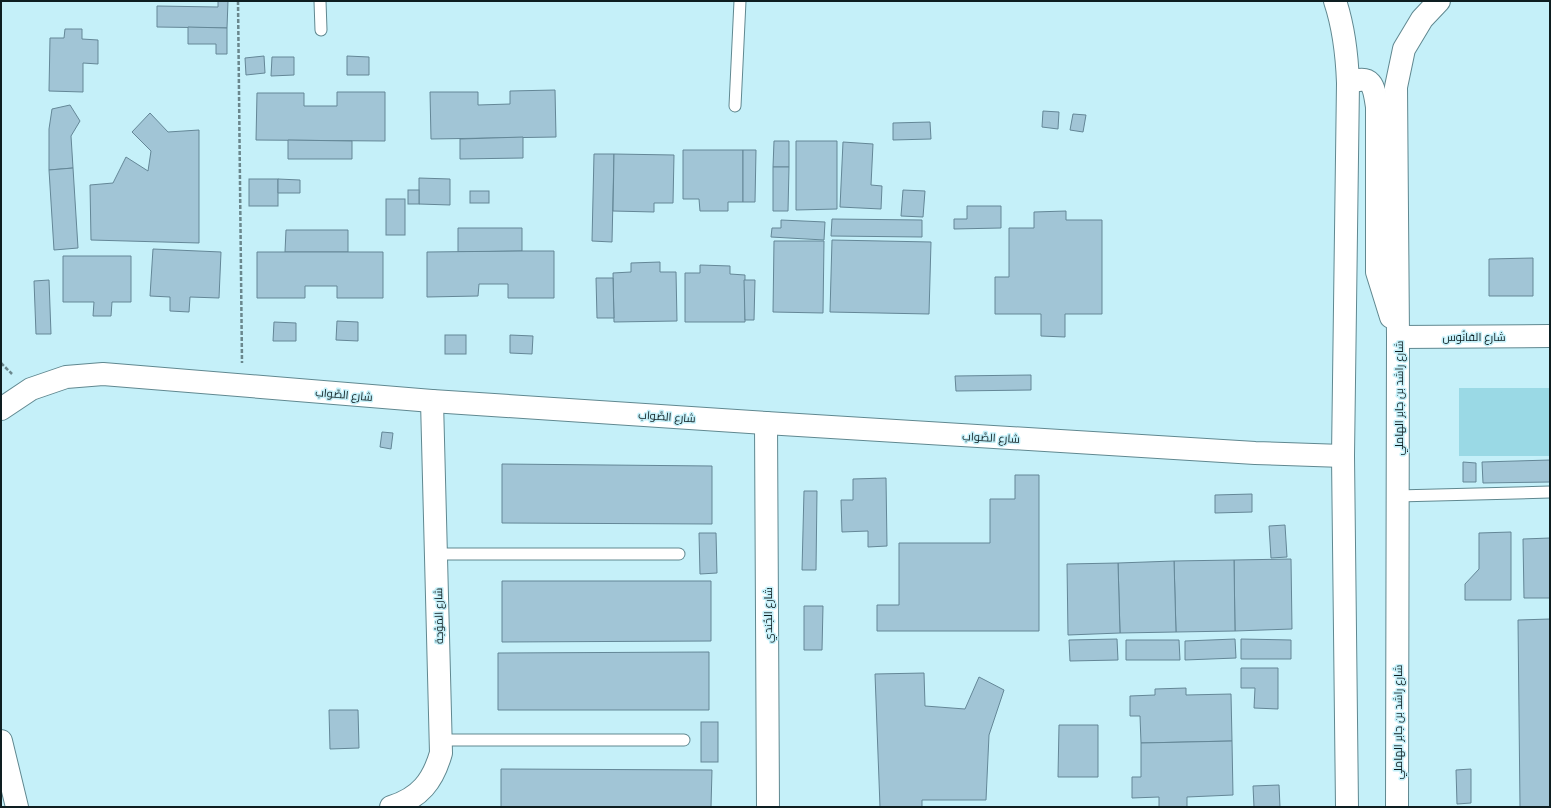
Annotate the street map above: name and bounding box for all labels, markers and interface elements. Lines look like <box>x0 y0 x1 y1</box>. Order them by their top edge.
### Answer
street label: شارع الفانُوس <box>1442 329 1506 345</box>
street label: شارع راشد بن جابر الهاملي <box>1391 341 1408 455</box>
street label: شارع الصَّواب <box>315 384 373 405</box>
street label: شارع الصَّواب <box>638 407 696 426</box>
street label: شارع الصَّواب <box>962 428 1020 447</box>
street label: شارع الجُندي <box>760 587 777 643</box>
street label: شارع المَوْجة <box>430 588 447 644</box>
street label: شارع راشد بن جابر الهاملي <box>1390 665 1407 779</box>

